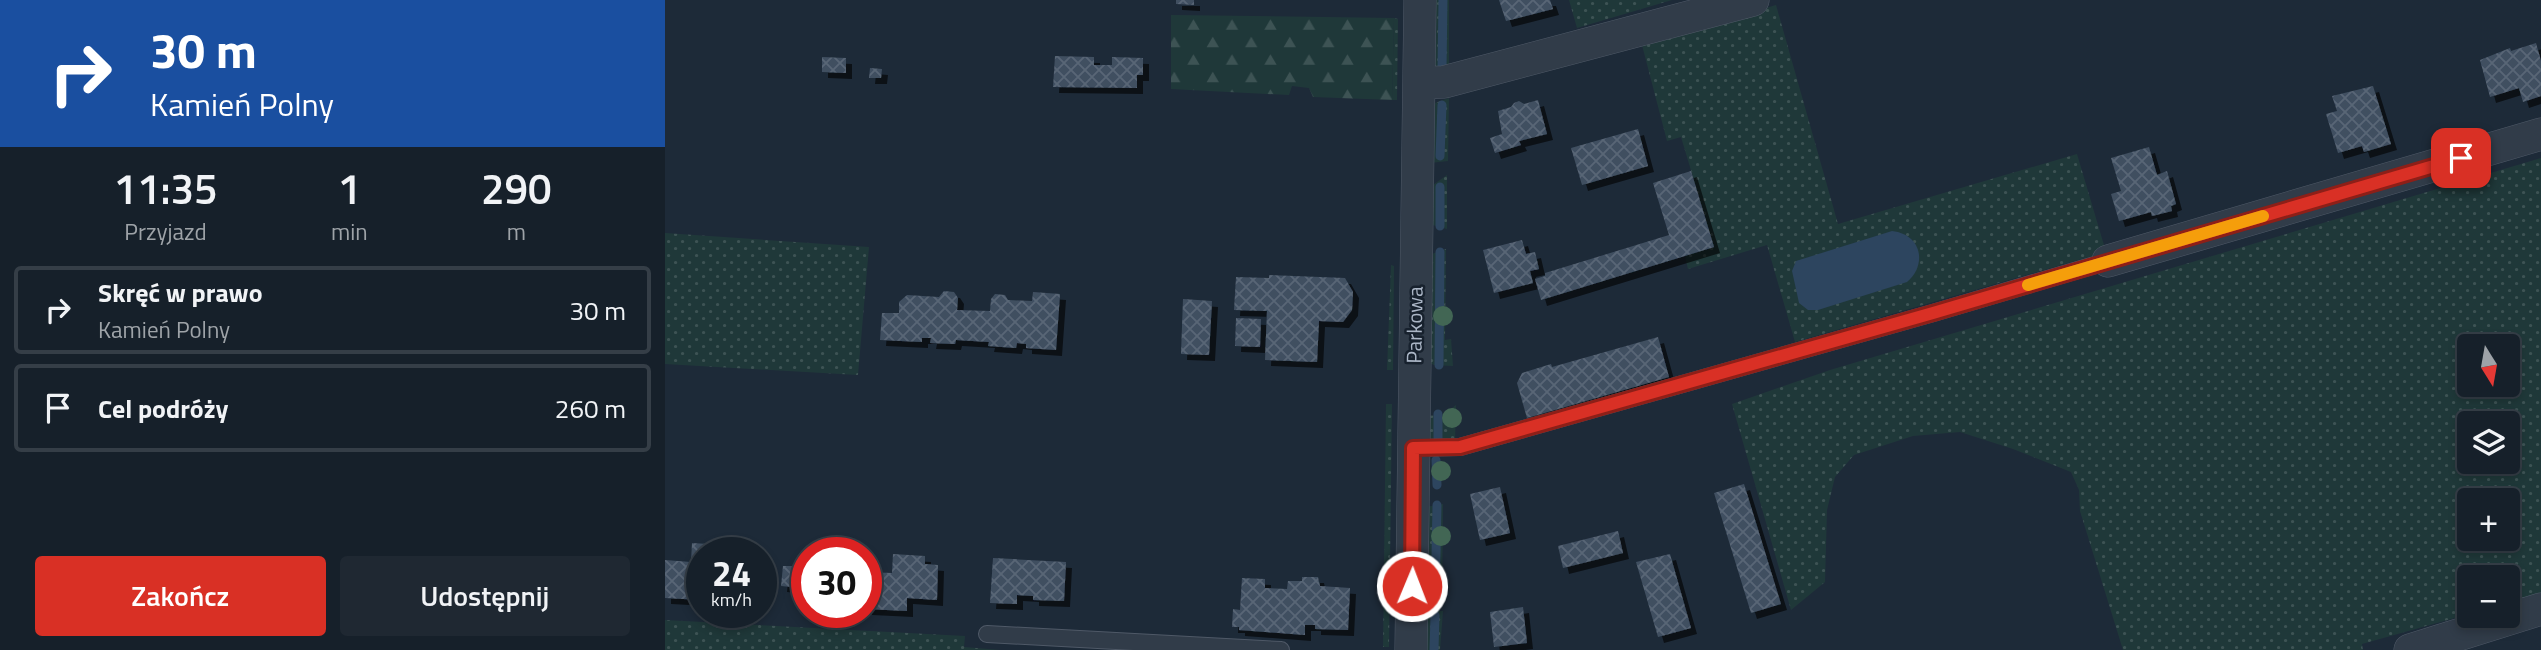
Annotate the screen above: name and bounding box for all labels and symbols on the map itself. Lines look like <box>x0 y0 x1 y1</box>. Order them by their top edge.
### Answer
pin <box>2431 128 2491 188</box>
street label: Parkowa <box>1397 286 1431 364</box>
north arrow <box>2457 334 2520 397</box>
speed limit sign: 30 <box>791 537 882 628</box>
position arrow <box>1375 549 1449 623</box>

